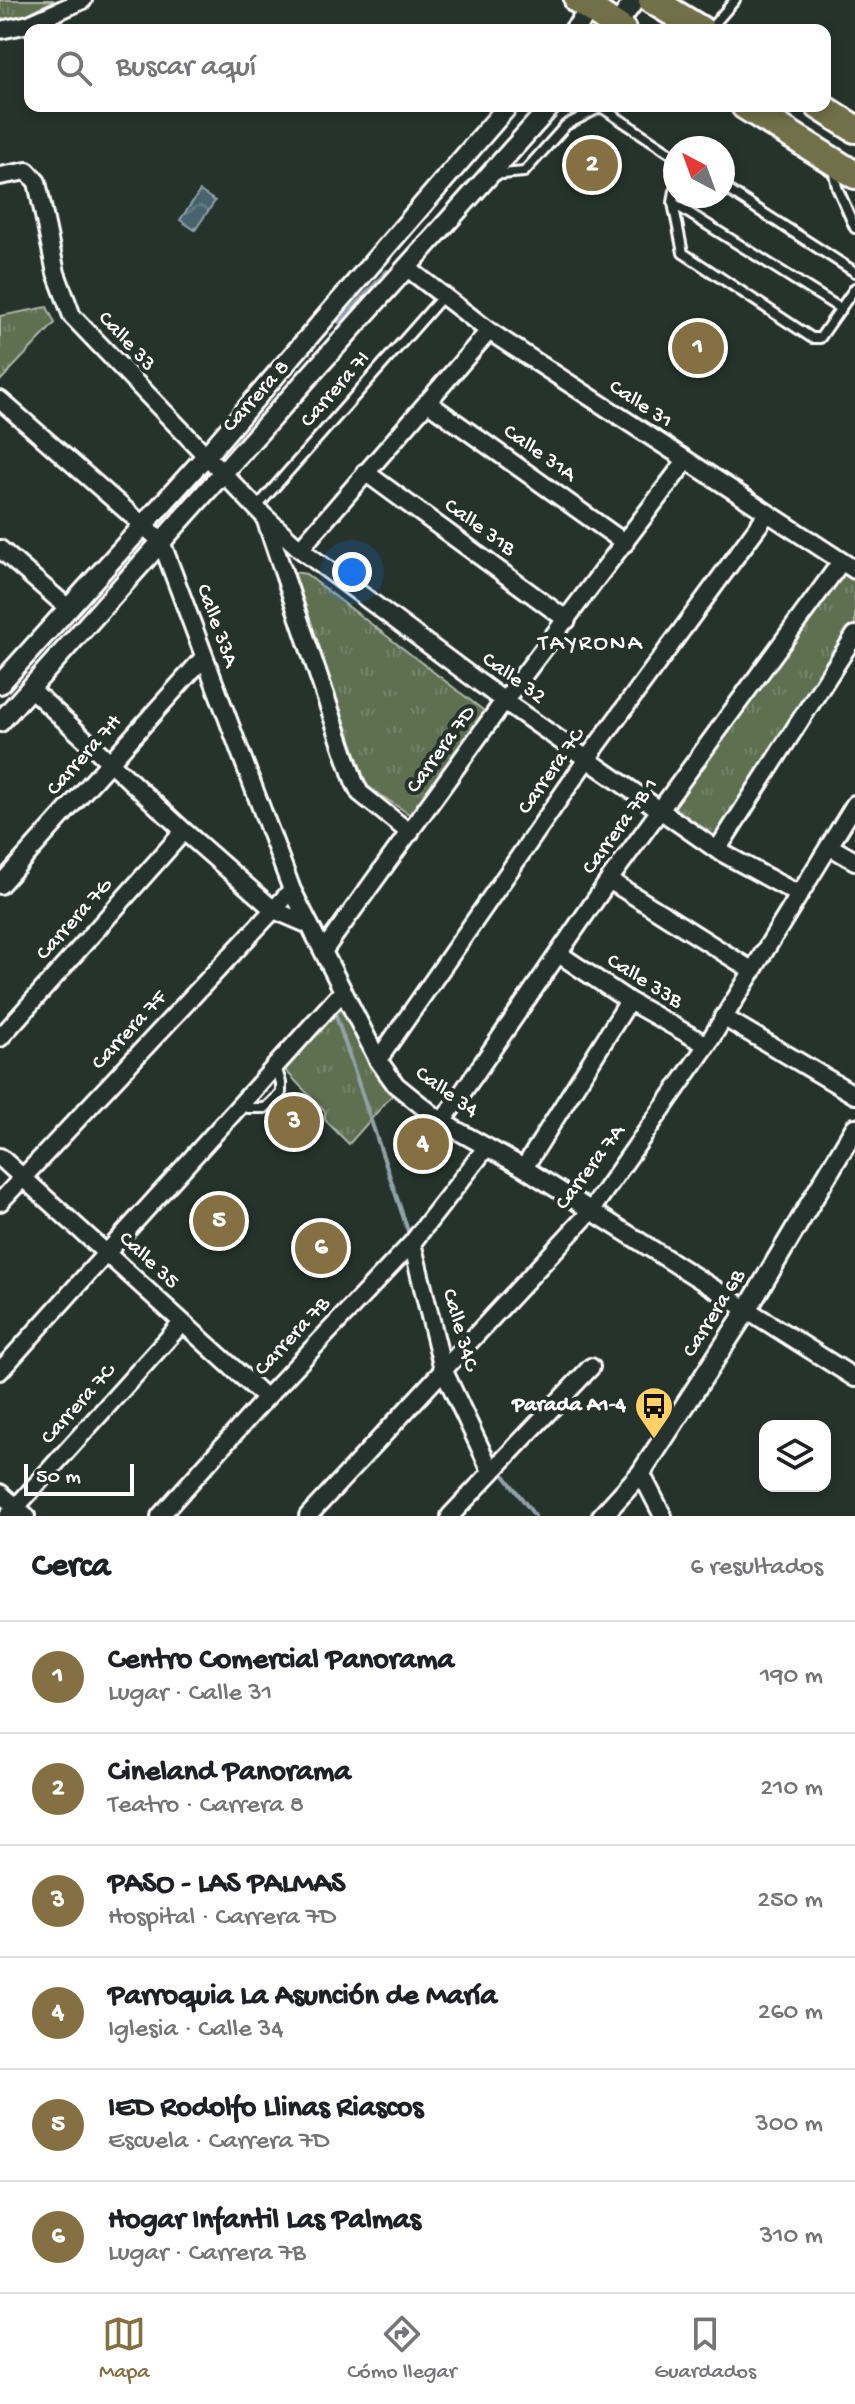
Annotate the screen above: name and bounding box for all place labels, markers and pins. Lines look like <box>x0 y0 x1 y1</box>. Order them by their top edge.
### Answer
pin: 2 <box>566 135 618 195</box>
pin: 1 <box>672 318 724 378</box>
pin: 3 <box>268 1092 320 1152</box>
pin: 4 <box>397 1114 449 1174</box>
pin: 5 <box>193 1191 245 1251</box>
pin: 6 <box>295 1218 347 1278</box>
bus stop icon: Parada A1-4 <box>633 1385 675 1440</box>
place label: Parada A1-4 <box>511 1393 627 1419</box>

